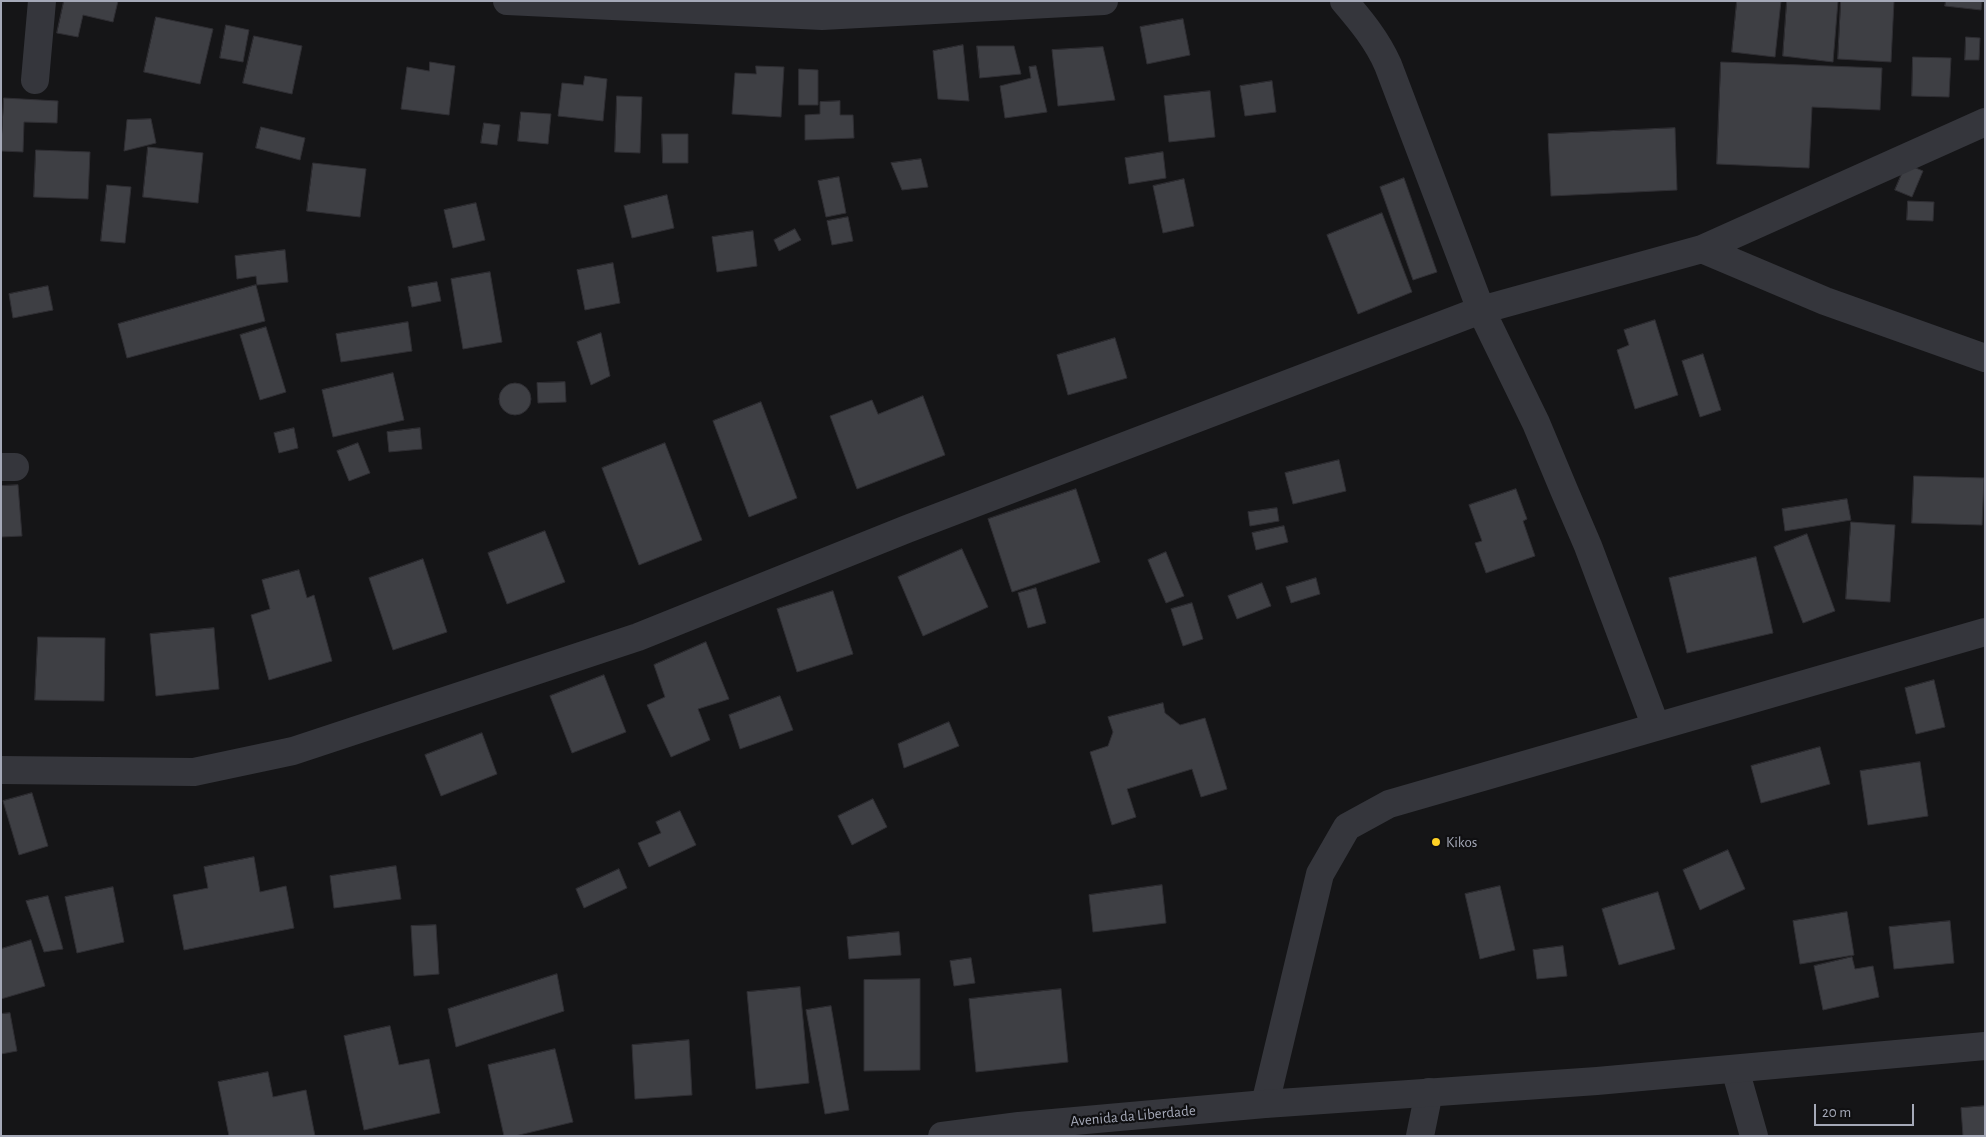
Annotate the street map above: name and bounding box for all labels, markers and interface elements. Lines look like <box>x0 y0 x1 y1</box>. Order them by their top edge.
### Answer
place label: Kikos <box>1446 833 1477 851</box>
marker: Kikos <box>1430 836 1442 848</box>
scale bar <box>1816 1094 1916 1126</box>
street label: Avenida da Liberdade <box>1070 1102 1196 1130</box>
text: 20 m <box>1822 1105 1851 1120</box>

